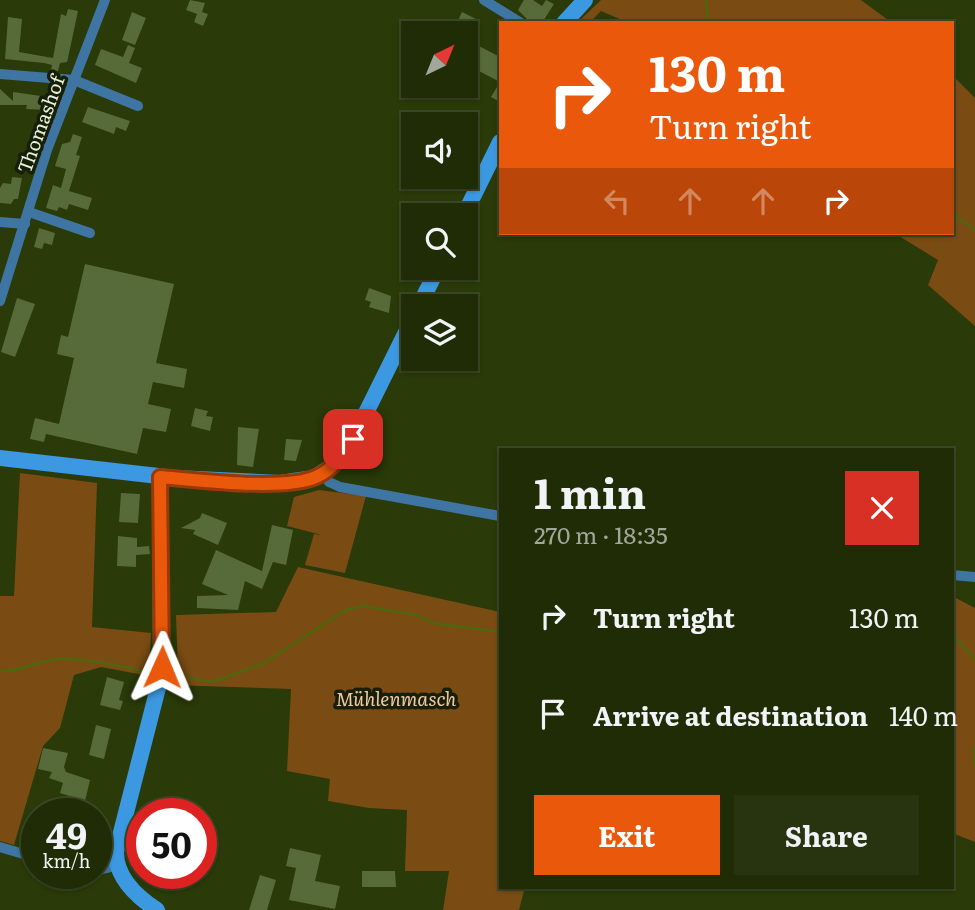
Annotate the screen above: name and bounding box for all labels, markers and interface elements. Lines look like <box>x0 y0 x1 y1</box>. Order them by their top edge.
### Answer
north arrow <box>401 21 478 98</box>
map controls <box>401 21 478 371</box>
text: 130 m <box>649 34 785 107</box>
icon: right <box>534 49 625 140</box>
street label: Thomashof <box>9 70 71 177</box>
text: Turn right <box>649 101 811 149</box>
button: sound <box>401 112 478 189</box>
icon: left <box>598 182 636 220</box>
icon: ahead <box>671 182 709 220</box>
icon: ahead <box>744 182 782 220</box>
icon: right <box>817 182 855 220</box>
button: search <box>401 203 478 280</box>
button: layers <box>401 294 478 371</box>
pin <box>323 409 383 469</box>
icon: arrive <box>334 420 372 458</box>
text: 1 min <box>534 460 646 522</box>
button: close <box>845 471 919 545</box>
text: 270 m · 18:35 <box>534 517 668 551</box>
icon: right <box>534 597 572 635</box>
text: Turn right <box>593 597 735 636</box>
text: 130 m <box>849 597 919 636</box>
position arrow <box>125 630 199 704</box>
park label: Mühlenmasch <box>336 684 456 712</box>
icon: arrive <box>534 695 572 733</box>
text: Arrive at destination <box>593 695 868 734</box>
text: 140 m <box>889 695 958 734</box>
button: Exit <box>534 795 720 875</box>
button: Share <box>734 795 919 875</box>
speed limit sign: 50 <box>126 798 217 889</box>
text: 49 <box>46 808 87 860</box>
text: km/h <box>43 847 90 874</box>

